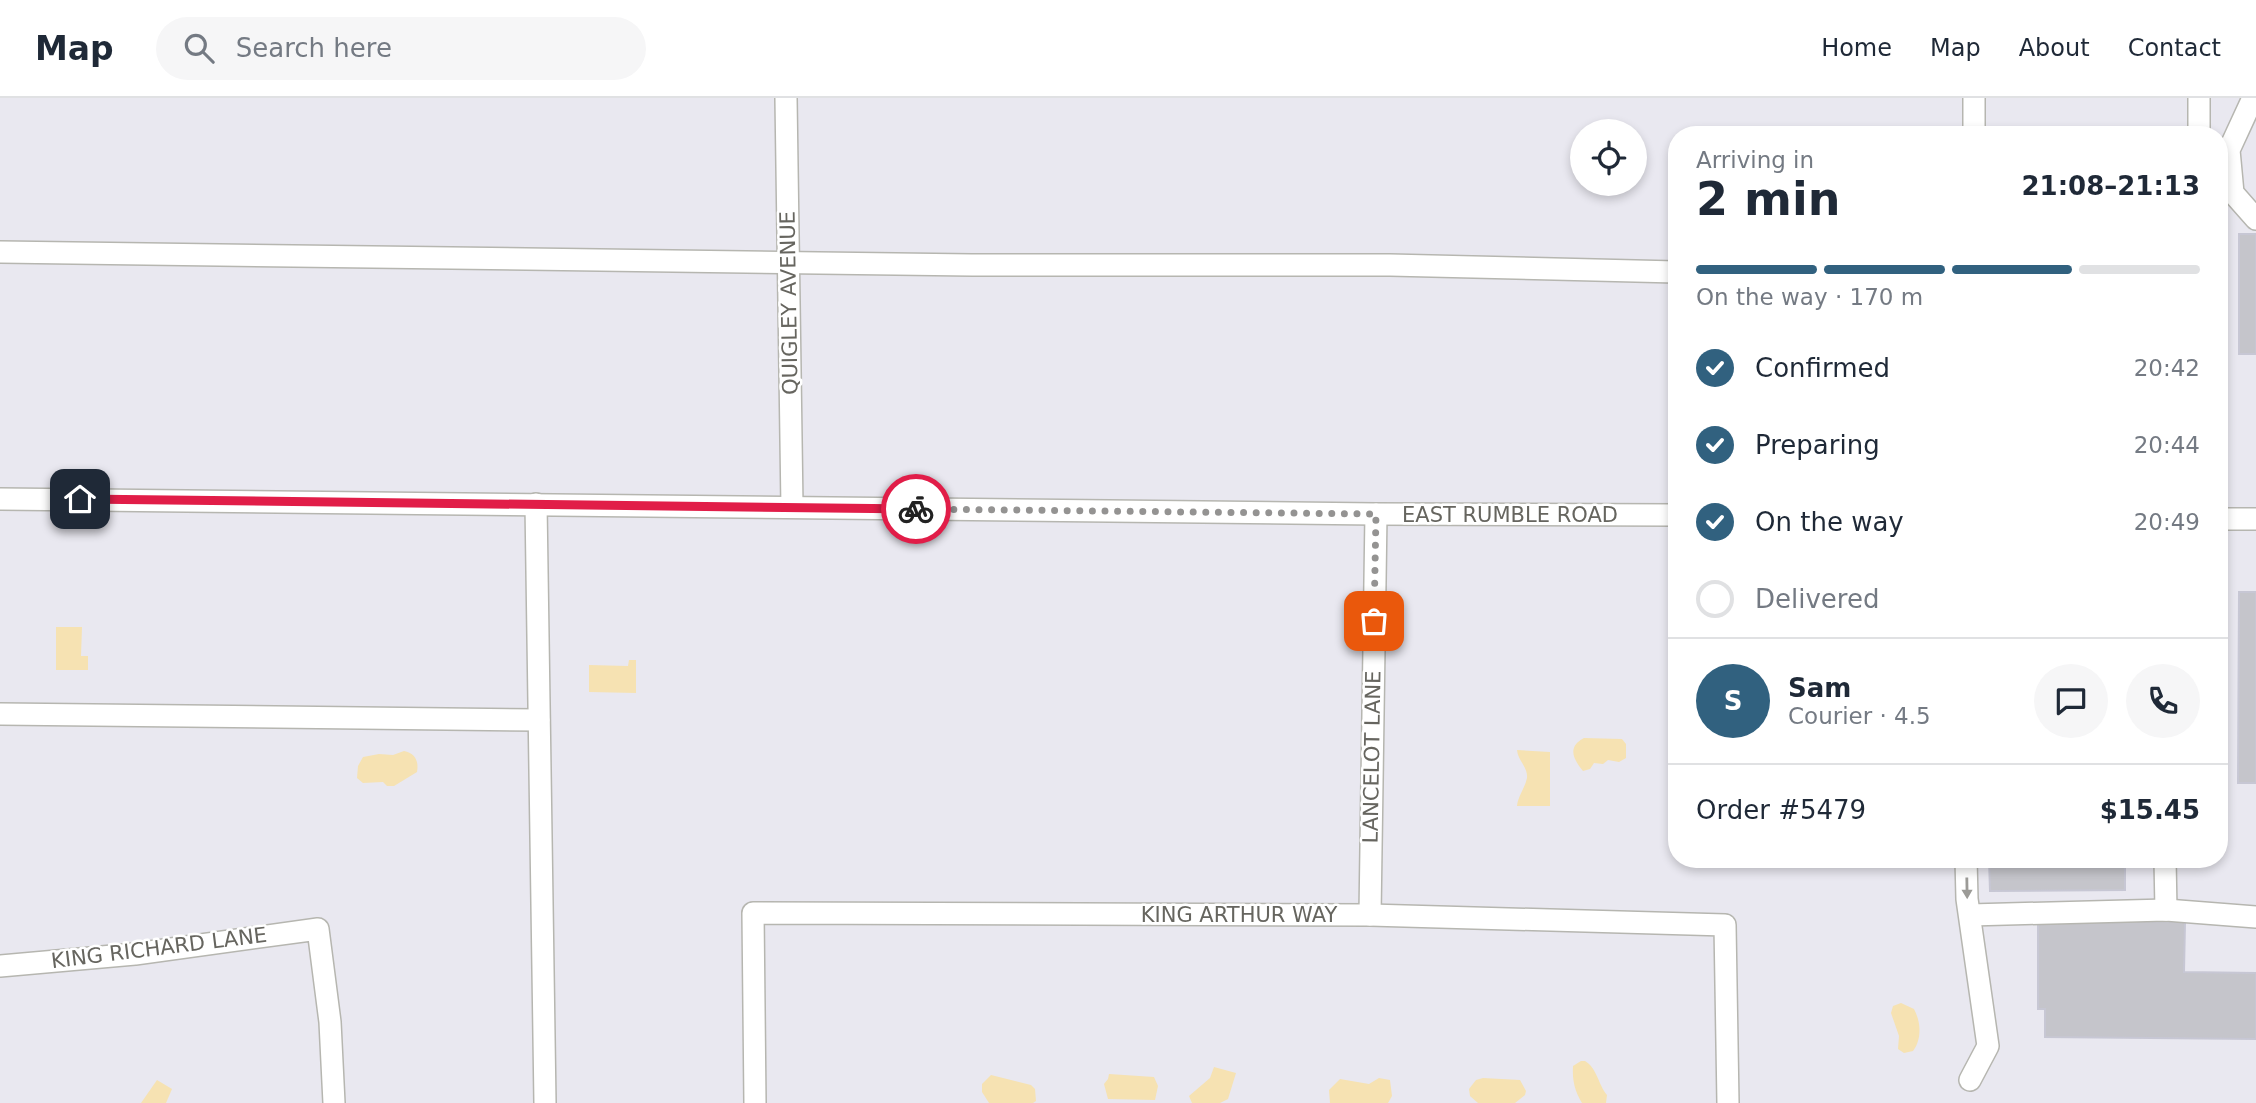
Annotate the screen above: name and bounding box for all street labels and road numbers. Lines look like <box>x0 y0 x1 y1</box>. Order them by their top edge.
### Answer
street label: QUIGLEY AVENUE <box>775 211 803 395</box>
street label: EAST RUMBLE ROAD <box>1402 503 1618 527</box>
street label: LANCELOT LANE <box>1358 670 1386 844</box>
street label: KING ARTHUR WAY <box>1141 903 1337 927</box>
street label: KING RICHARD LANE <box>50 923 268 973</box>

